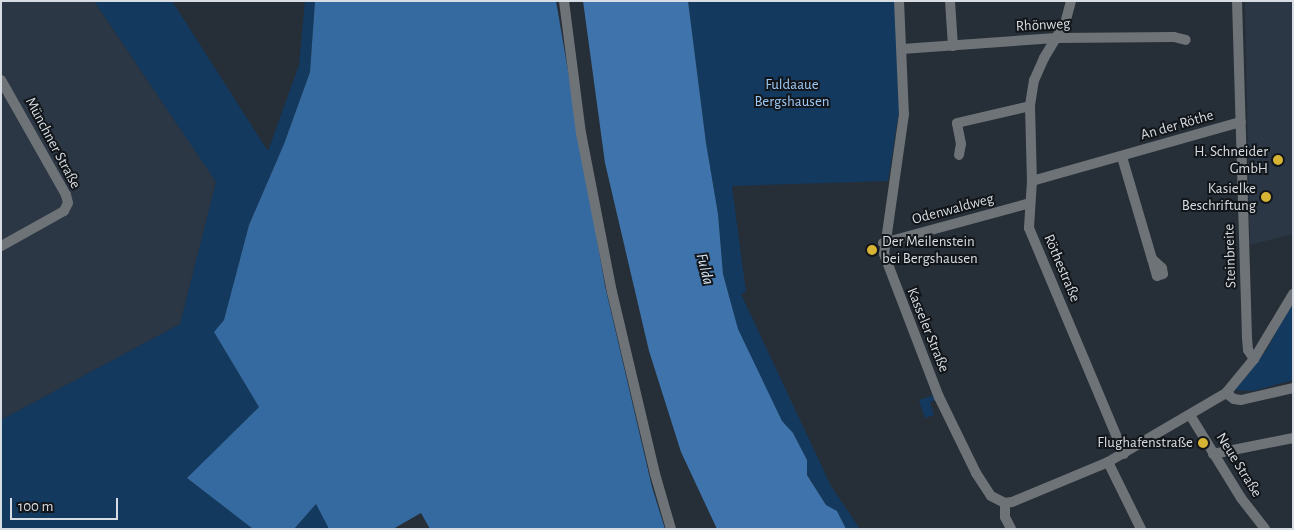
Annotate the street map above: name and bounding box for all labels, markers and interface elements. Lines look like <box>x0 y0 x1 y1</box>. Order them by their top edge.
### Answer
street label: Rhönweg <box>1015 15 1071 35</box>
park label: Fuldaaue Bergshausen <box>754 75 830 110</box>
street label: Münchner Straße <box>21 94 85 192</box>
street label: An der Röthe <box>1138 106 1216 144</box>
place label: H. Schneider GmbH <box>1194 142 1268 177</box>
marker: H. Schneider GmbH <box>1272 154 1284 166</box>
place label: Kasielke Beschriftung <box>1182 179 1256 214</box>
street label: Odenwaldweg <box>910 189 996 229</box>
marker: Kasielke Beschriftung <box>1260 191 1272 203</box>
street label: Steinbreite <box>1220 224 1240 288</box>
street label: Röthestraße <box>1040 231 1084 305</box>
place label: Der Meilenstein bei Bergshausen <box>882 232 978 267</box>
marker: Der Meilenstein bei Bergshausen <box>866 244 878 256</box>
water label: Fulda <box>692 251 718 287</box>
street label: Kasseler Straße <box>903 285 953 375</box>
street label: Neue Straße <box>1212 429 1266 501</box>
place label: Flughafenstraße <box>1097 434 1193 452</box>
marker: Flughafenstraße <box>1197 437 1209 449</box>
scale bar <box>12 488 120 520</box>
text: 100 m <box>18 499 53 514</box>

